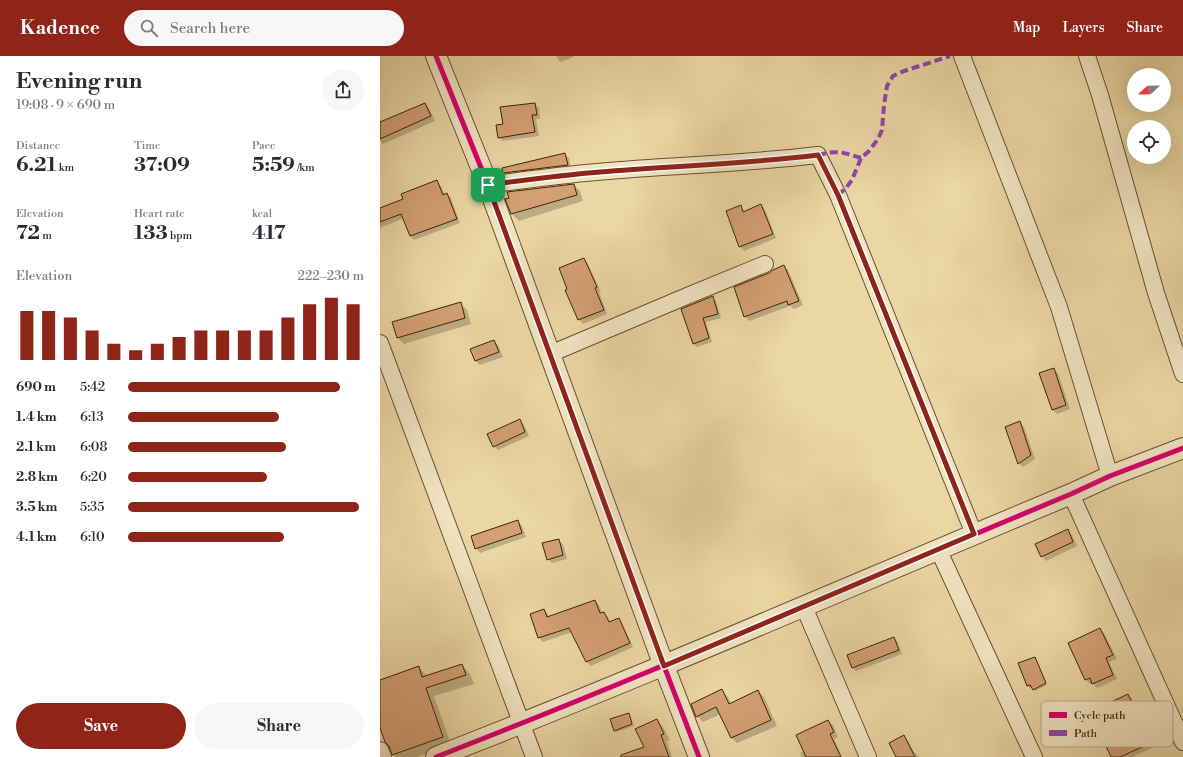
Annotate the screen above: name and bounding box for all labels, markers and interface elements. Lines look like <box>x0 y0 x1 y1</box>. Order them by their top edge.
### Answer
search box <box>124 10 404 46</box>
text: Kadence <box>20 16 100 40</box>
icon: search <box>138 17 160 39</box>
text: Search here <box>170 19 250 38</box>
text: Map <box>1013 19 1040 37</box>
text: Layers <box>1062 19 1105 37</box>
text: Share <box>1127 19 1163 37</box>
text: Evening run <box>16 68 142 95</box>
north arrow <box>1127 68 1171 112</box>
map controls <box>1127 68 1171 164</box>
button: share <box>322 69 364 111</box>
text: 19:08 · 9 × 690 m <box>16 97 115 113</box>
button: locate <box>1127 120 1171 164</box>
text: Distance <box>16 139 60 153</box>
text: Time <box>134 139 161 153</box>
text: Pace <box>252 139 276 153</box>
text: 6.21 <box>16 153 56 178</box>
text: 37:09 <box>134 153 190 178</box>
text: 5:59 <box>252 153 295 178</box>
text: km <box>56 161 74 175</box>
text: /km <box>295 161 315 175</box>
pin <box>471 168 505 202</box>
icon: arrive <box>477 174 499 196</box>
text: Elevation <box>16 207 64 221</box>
text: Heart rate <box>134 207 185 221</box>
text: kcal <box>252 207 272 221</box>
text: 72 <box>16 221 40 246</box>
text: 133 <box>134 221 168 246</box>
text: 417 <box>252 221 285 246</box>
text: m <box>40 229 52 243</box>
text: bpm <box>168 229 192 243</box>
text: Elevation <box>16 268 72 284</box>
text: 222–230 m <box>298 268 364 284</box>
text: 690 m <box>16 379 56 395</box>
text: 5:42 <box>80 379 105 395</box>
text: 1.4 km <box>16 409 57 425</box>
text: 6:13 <box>80 409 104 425</box>
text: 2.1 km <box>16 439 56 455</box>
text: 6:08 <box>80 439 107 455</box>
text: 2.8 km <box>16 469 58 485</box>
text: 6:20 <box>80 469 107 485</box>
text: 3.5 km <box>16 499 57 515</box>
text: 5:35 <box>80 499 104 515</box>
text: 4.1 km <box>16 529 57 545</box>
text: 6:10 <box>80 529 105 545</box>
legend <box>1041 701 1173 747</box>
button: Save <box>16 703 186 749</box>
button: Share <box>194 703 364 749</box>
text: Cycle path <box>1074 709 1126 723</box>
text: Path <box>1074 727 1098 741</box>

